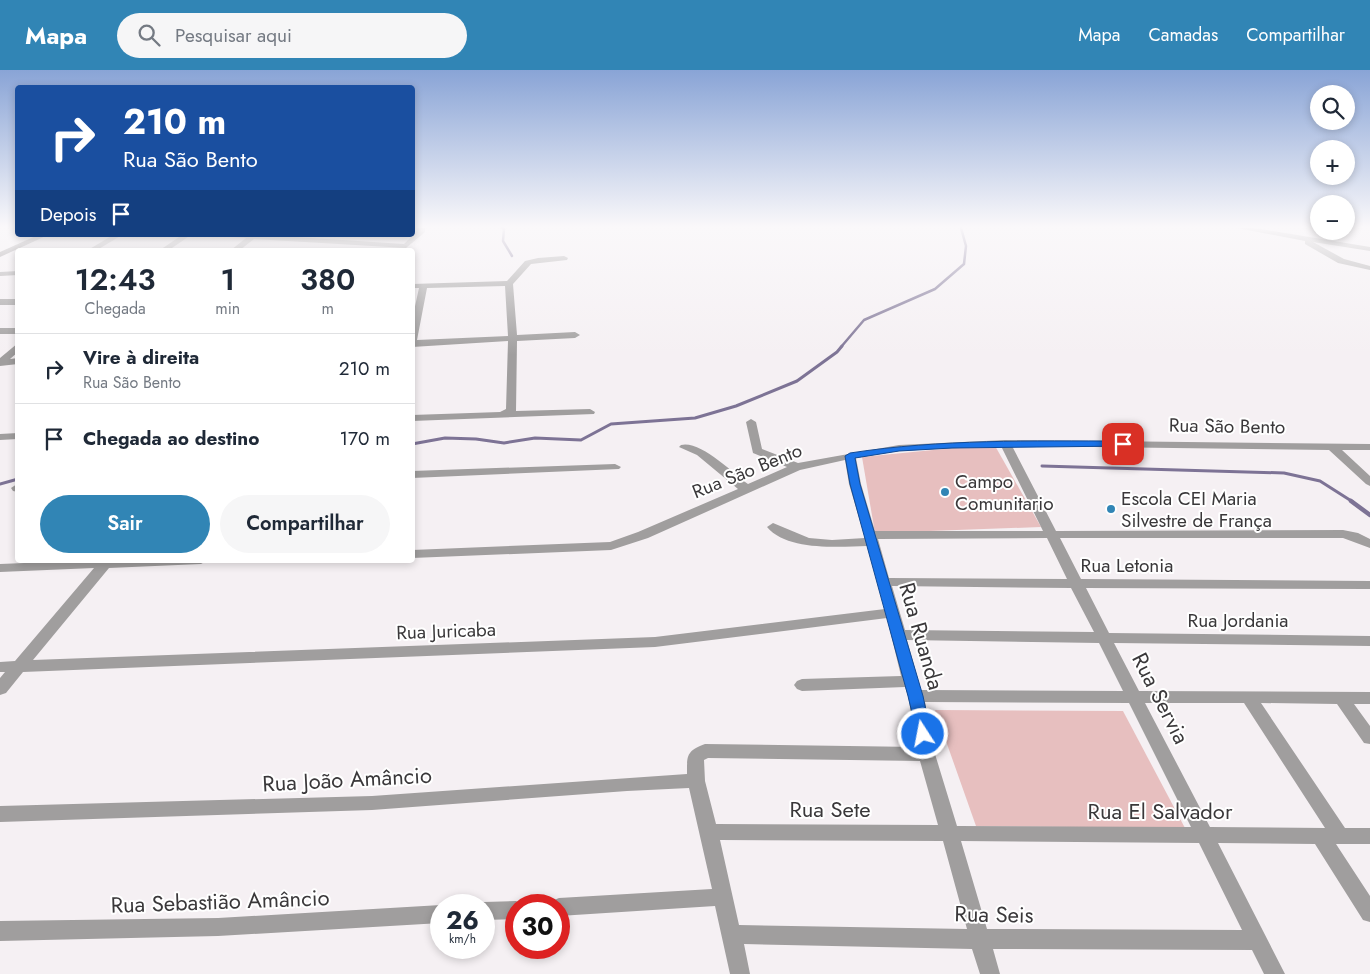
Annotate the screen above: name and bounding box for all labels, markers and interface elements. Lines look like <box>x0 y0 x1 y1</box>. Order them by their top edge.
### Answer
search box <box>117 13 467 58</box>
text: Mapa <box>25 18 87 53</box>
icon: search <box>135 21 163 49</box>
text: Pesquisar aqui <box>175 22 292 49</box>
text: Mapa <box>1078 22 1120 48</box>
text: Camadas <box>1148 22 1218 48</box>
text: Compartilhar <box>1246 22 1345 48</box>
map controls <box>1310 85 1355 240</box>
button: search <box>1310 85 1355 130</box>
text: 210 m <box>123 97 226 147</box>
icon: right <box>40 105 105 170</box>
button: + <box>1310 140 1355 185</box>
text: Rua São Bento <box>123 143 258 175</box>
button: − <box>1310 195 1355 240</box>
icon: arrive <box>107 200 135 228</box>
text: Depois <box>40 201 97 228</box>
text: 12:43 <box>75 258 156 301</box>
text: 1 <box>220 258 235 301</box>
text: 380 <box>300 258 355 301</box>
text: Chegada <box>85 297 146 320</box>
text: min <box>215 297 240 320</box>
text: m <box>321 297 334 320</box>
text: Vire à direita <box>83 344 199 371</box>
icon: right <box>40 355 68 383</box>
text: 210 m <box>339 355 390 382</box>
text: Rua São Bento <box>83 371 181 394</box>
street label: Rua São Bento <box>1169 411 1285 441</box>
pin <box>1102 423 1144 465</box>
icon: arrive <box>40 425 68 453</box>
text: Chegada ao destino <box>83 425 259 452</box>
text: 170 m <box>340 425 390 452</box>
icon: arrive <box>1109 430 1137 458</box>
street label: Rua São Bento <box>688 437 806 505</box>
place label: Campo Comunitario <box>955 468 1054 517</box>
place label: Escola CEI Maria Silvestre de França <box>1121 485 1272 534</box>
marker: Campo Comunitario <box>939 486 951 498</box>
button: Sair <box>40 495 210 553</box>
button: Compartilhar <box>220 495 390 553</box>
marker: Escola CEI Maria Silvestre de França <box>1105 503 1117 515</box>
street label: Rua Letonia <box>1081 552 1173 579</box>
street label: Rua Ruanda <box>891 579 953 693</box>
street label: Rua Jordania <box>1188 607 1288 634</box>
street label: Rua Juricaba <box>396 616 496 646</box>
street label: Rua Servia <box>1124 647 1198 749</box>
position arrow <box>896 707 948 759</box>
street label: Rua João Amâncio <box>261 759 433 799</box>
street label: Rua Sete <box>789 793 871 825</box>
street label: Rua El Salvador <box>1088 795 1233 827</box>
street label: Rua Sebastião Amâncio <box>110 881 330 921</box>
speed limit sign: 30 <box>505 894 570 959</box>
street label: Rua Seis <box>954 897 1034 931</box>
text: 26 <box>446 902 479 938</box>
text: km/h <box>449 930 476 948</box>

